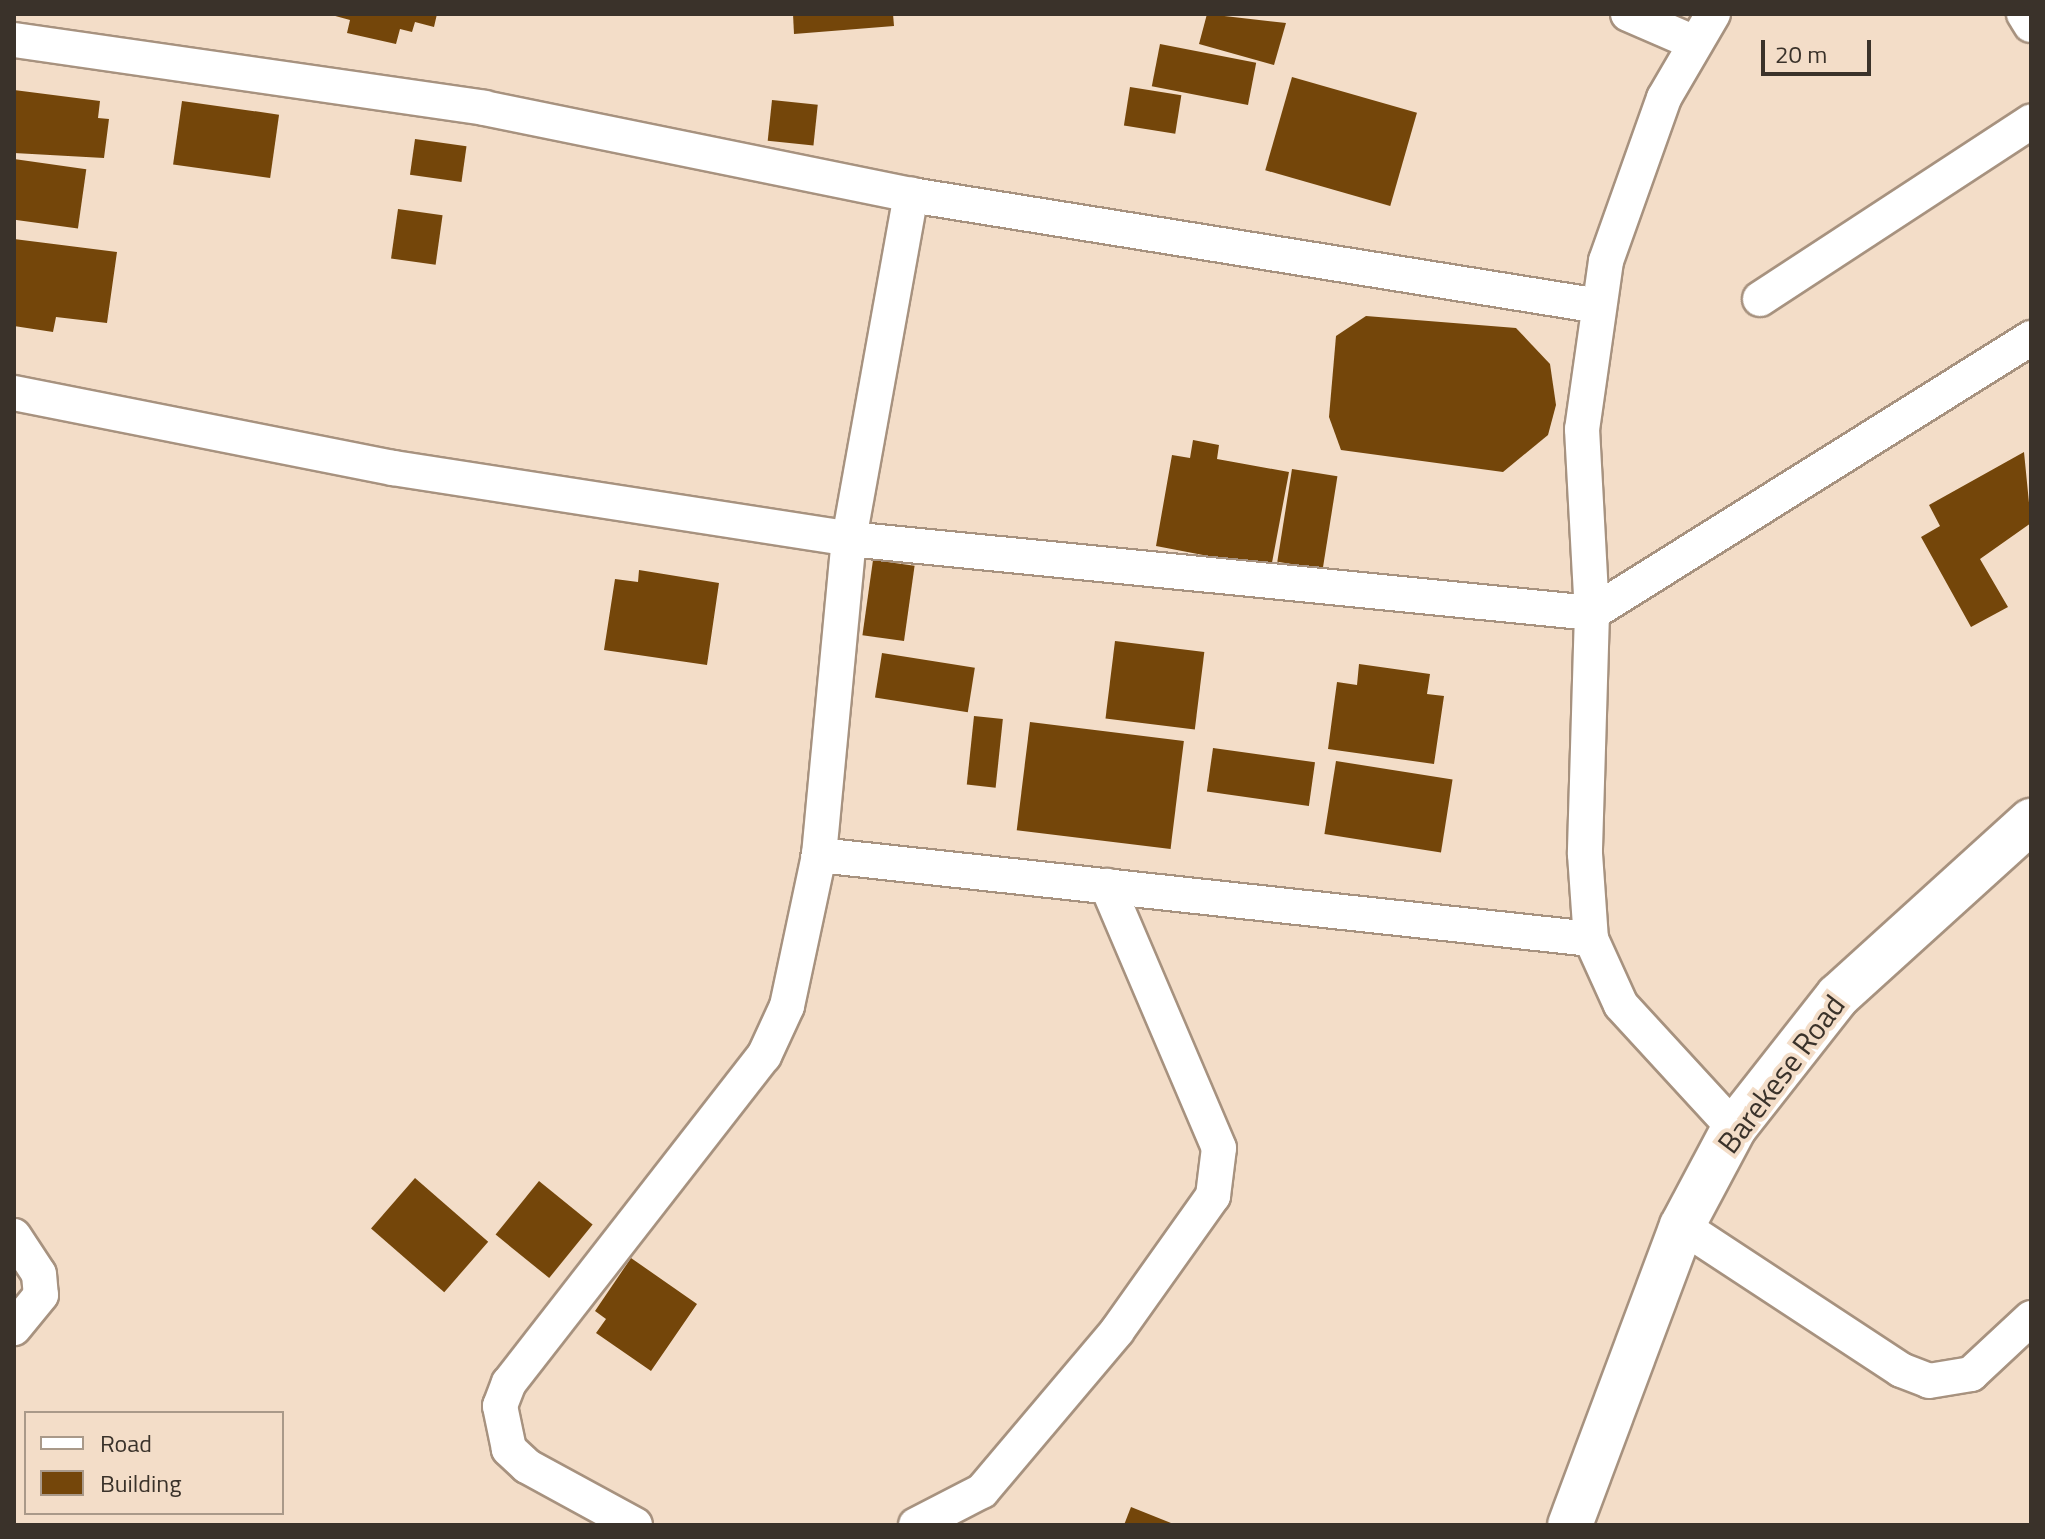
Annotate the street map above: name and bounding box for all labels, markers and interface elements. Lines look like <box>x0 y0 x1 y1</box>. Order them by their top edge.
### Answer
scale bar <box>1765 24 1875 74</box>
text: 20 m <box>1775 36 1827 72</box>
street label: Barekese Road <box>1710 988 1852 1160</box>
legend <box>24 1411 284 1515</box>
text: Road <box>100 1425 152 1461</box>
text: Building <box>100 1465 182 1501</box>

